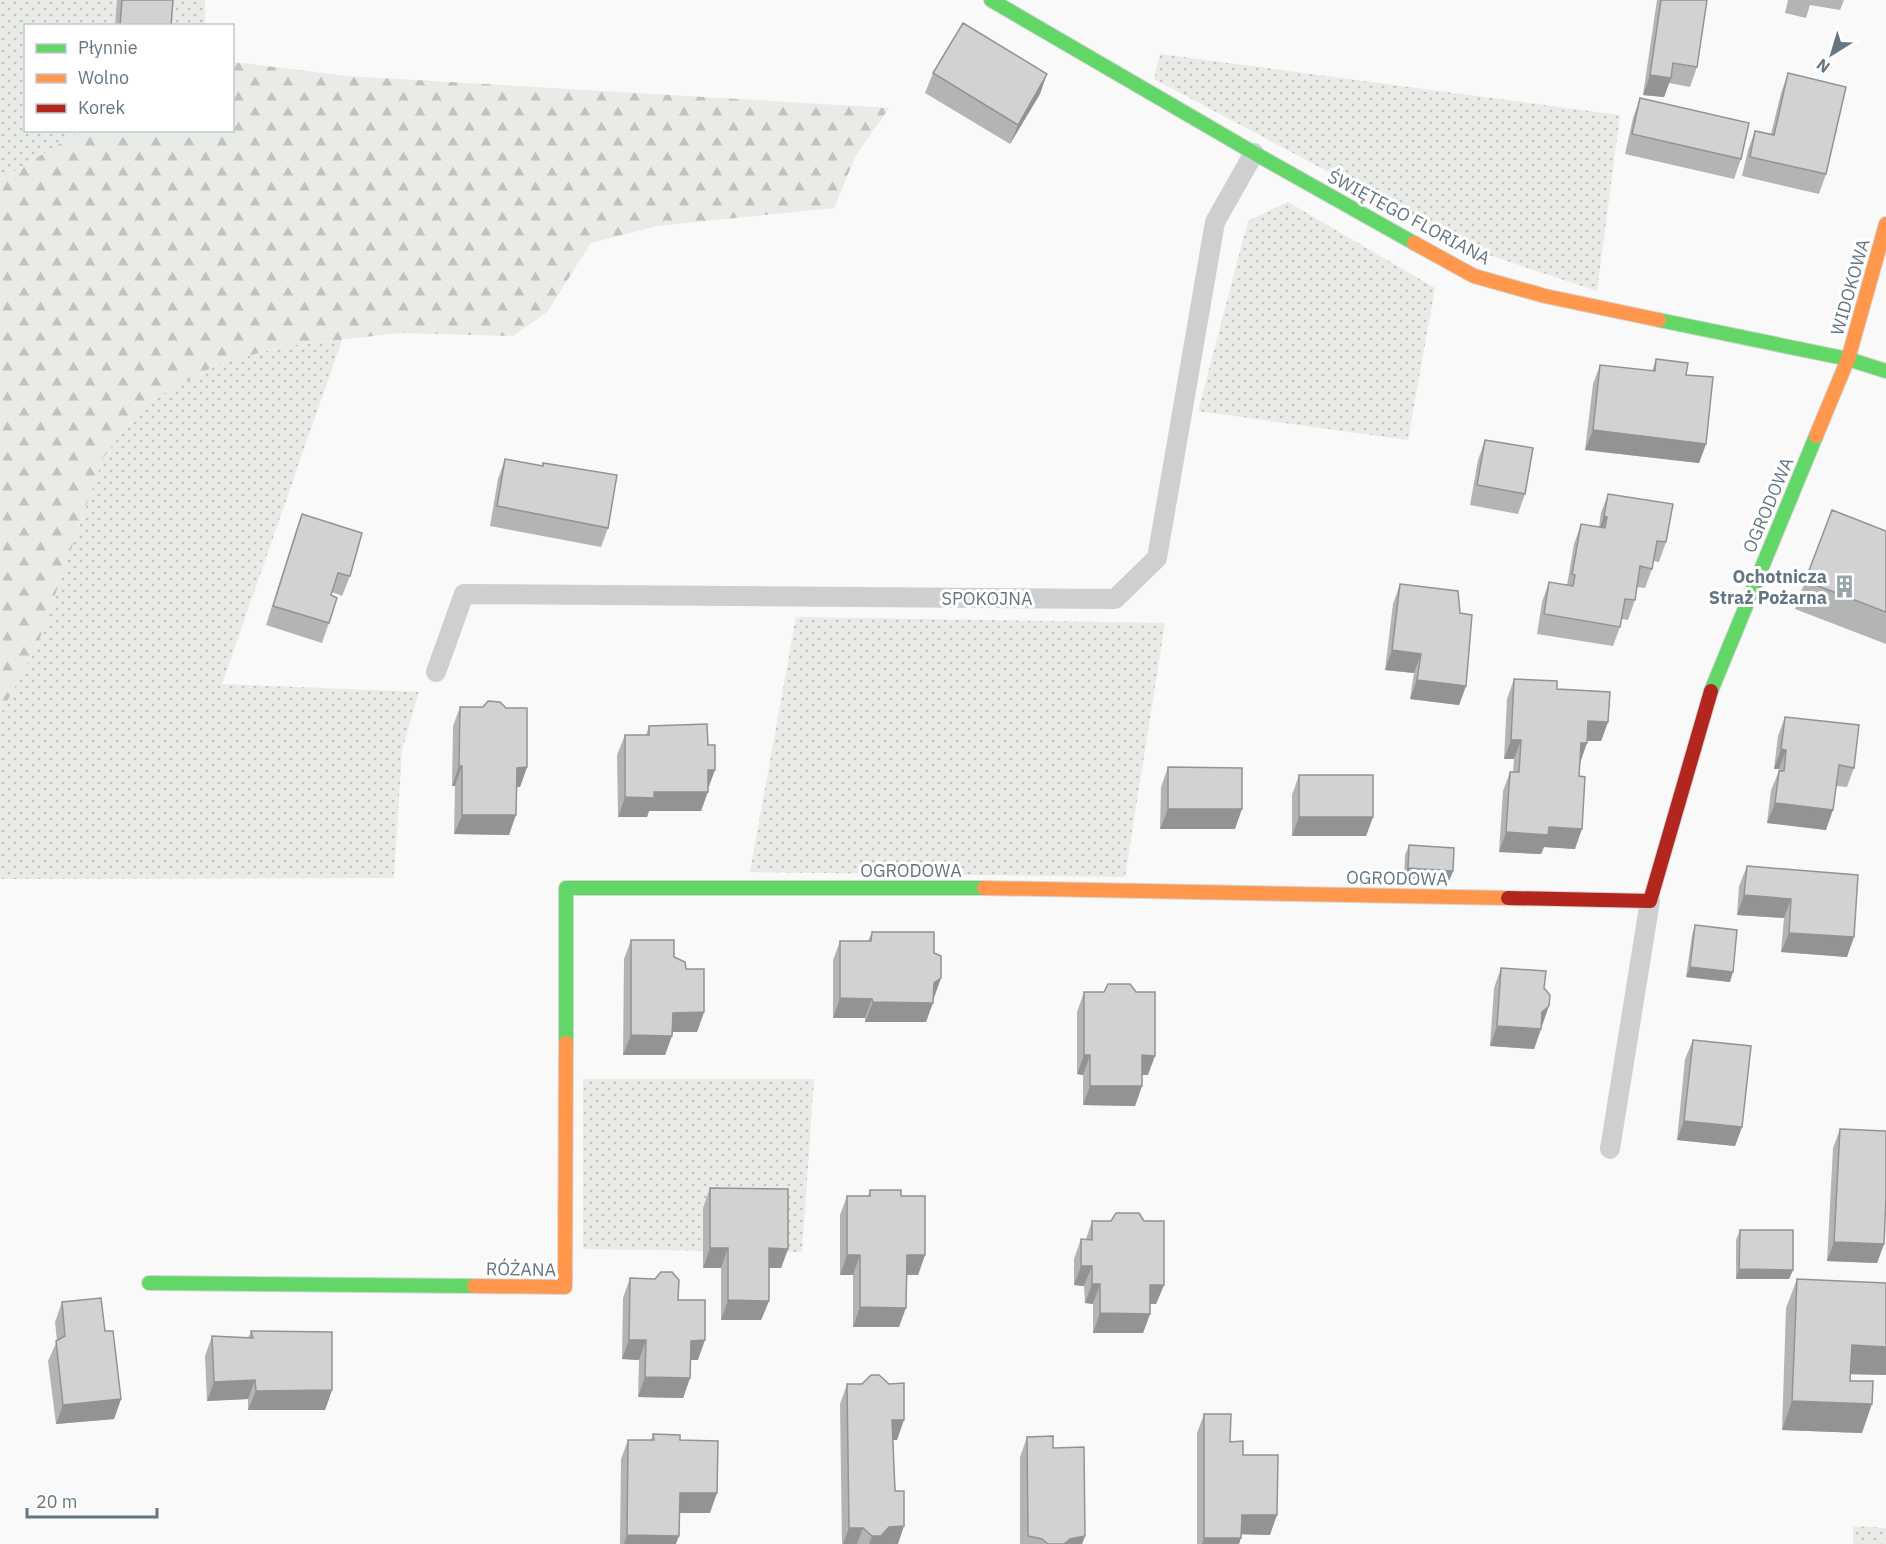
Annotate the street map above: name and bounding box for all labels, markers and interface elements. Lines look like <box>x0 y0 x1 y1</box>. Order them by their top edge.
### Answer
legend <box>24 24 234 132</box>
north arrow <box>1802 24 1862 84</box>
text: Płynnie <box>78 36 138 59</box>
text: N <box>1812 55 1834 77</box>
text: Wolno <box>78 66 129 89</box>
text: Korek <box>78 96 125 119</box>
street label: ŚWIĘTEGO FLORIANA <box>1324 165 1494 270</box>
street label: WIDOKOWA <box>1825 236 1875 338</box>
street label: OGRODOWA <box>1738 453 1799 556</box>
place label: Ochotnicza Straż Pożarna <box>1709 565 1827 609</box>
building icon: Ochotnicza Straż Pożarna <box>1832 573 1858 599</box>
street label: SPOKOJNA <box>941 587 1033 610</box>
street label: OGRODOWA <box>860 859 962 882</box>
street label: OGRODOWA <box>1346 866 1448 890</box>
street label: RÓŻANA <box>486 1257 557 1281</box>
scale bar <box>27 1481 158 1519</box>
text: 20 m <box>36 1490 78 1513</box>

